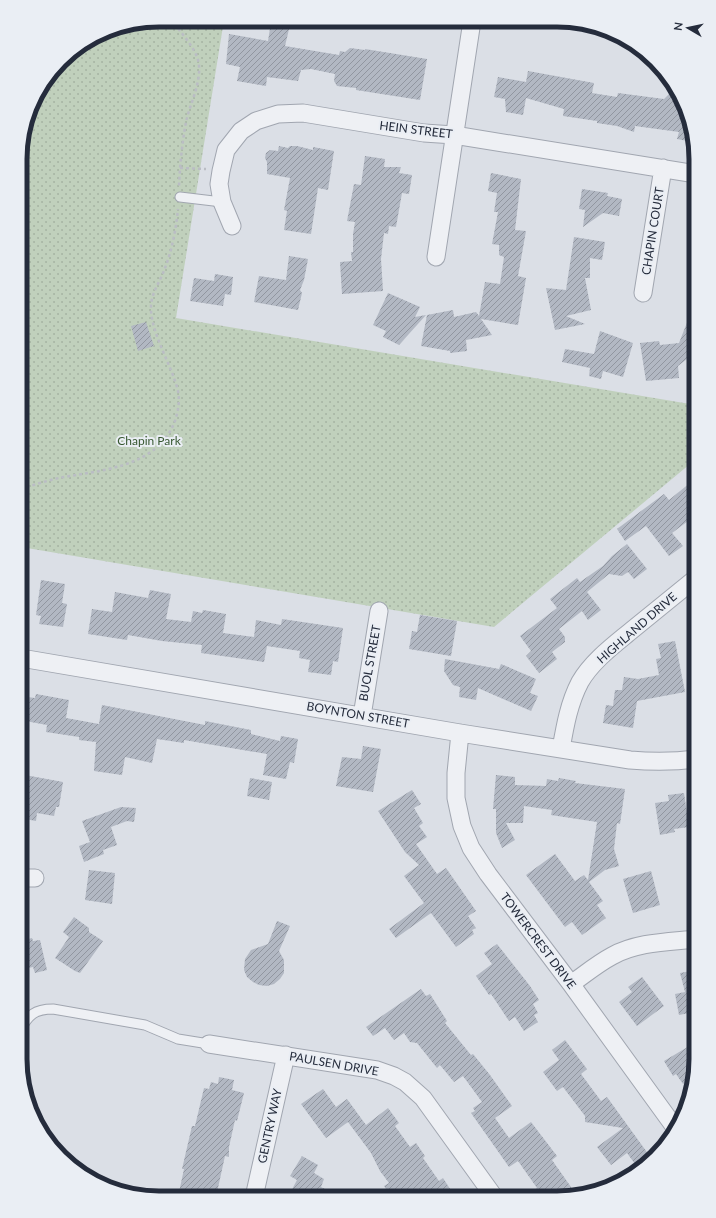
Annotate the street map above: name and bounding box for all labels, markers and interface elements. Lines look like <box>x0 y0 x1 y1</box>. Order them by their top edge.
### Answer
north arrow <box>668 8 708 48</box>
text: N <box>671 21 685 32</box>
street label: HEIN STREET <box>379 118 454 141</box>
street label: CHAPIN COURT <box>638 186 667 276</box>
park label: Chapin Park <box>117 433 182 448</box>
street label: HIGHLAND DRIVE <box>594 589 680 666</box>
street label: BUOL STREET <box>355 624 384 702</box>
street label: BOYNTON STREET <box>305 698 411 731</box>
street label: TOWERCREST DRIVE <box>497 890 580 992</box>
street label: PAULSEN DRIVE <box>288 1048 380 1079</box>
street label: GENTRY WAY <box>254 1087 285 1165</box>

